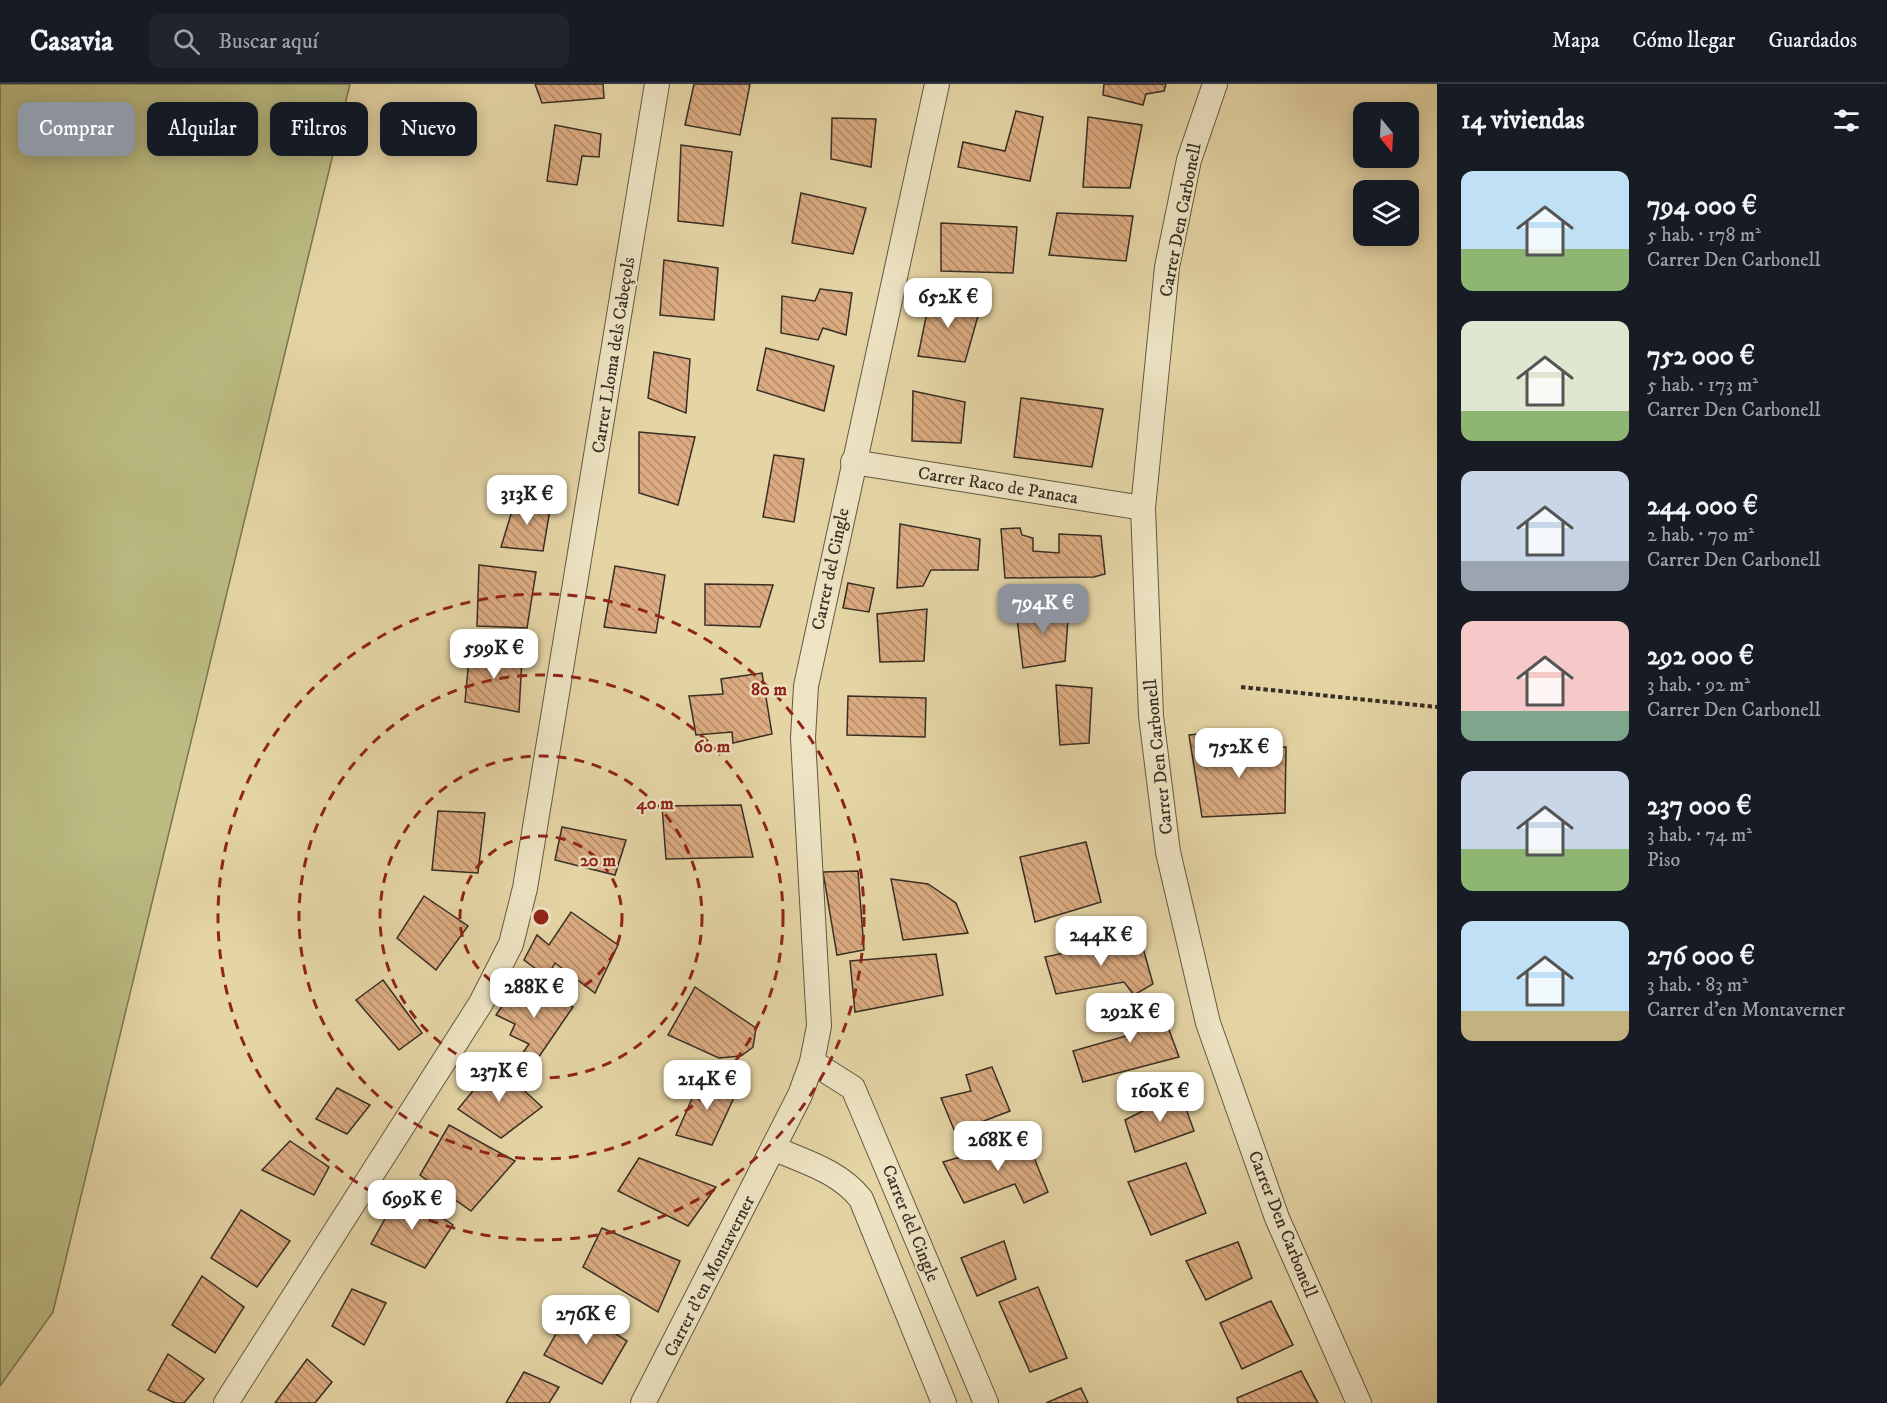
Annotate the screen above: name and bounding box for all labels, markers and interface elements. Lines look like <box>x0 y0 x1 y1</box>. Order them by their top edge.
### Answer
search box <box>149 14 569 68</box>
text: Casavia <box>30 24 113 59</box>
icon: search <box>170 25 203 58</box>
text: Buscar aquí <box>218 28 318 55</box>
text: Mapa <box>1552 28 1600 54</box>
text: Cómo llegar <box>1633 28 1735 54</box>
text: Guardados <box>1768 28 1857 54</box>
chip: Comprar <box>18 102 135 156</box>
chip: Alquilar <box>147 102 258 156</box>
chip: Filtros <box>270 102 368 156</box>
chip: Nuevo <box>380 102 477 156</box>
north arrow <box>1353 102 1419 168</box>
map controls <box>1353 102 1419 246</box>
text: 14 viviendas <box>1461 104 1584 137</box>
icon: filters <box>1830 104 1863 137</box>
street label: Carrer Den Carbonell <box>1155 141 1207 299</box>
button: layers <box>1353 180 1419 246</box>
text: 794 000 € <box>1647 190 1757 223</box>
icon: home <box>1509 195 1581 267</box>
text: 5 hab. · 178 m² <box>1647 223 1761 248</box>
text: Carrer Den Carbonell <box>1647 248 1821 273</box>
street label: Carrer Lloma dels Cabeçols <box>588 255 640 455</box>
pin: 652K € <box>899 278 997 329</box>
text: 652K € <box>918 285 978 310</box>
text: 752 000 € <box>1647 340 1755 373</box>
icon: home <box>1509 345 1581 417</box>
text: 5 hab. · 173 m² <box>1647 373 1758 398</box>
text: Carrer Den Carbonell <box>1647 398 1821 423</box>
street label: Carrer Raco de Panaca <box>916 462 1080 510</box>
pin: 313K € <box>478 475 576 526</box>
text: 313K € <box>501 482 553 507</box>
text: 244 000 € <box>1647 490 1758 523</box>
icon: home <box>1509 495 1581 567</box>
street label: Carrer del Cingle <box>807 506 855 632</box>
text: 2 hab. · 70 m² <box>1647 523 1754 548</box>
text: Carrer Den Carbonell <box>1647 548 1821 573</box>
pin: 794K € <box>994 584 1092 635</box>
text: 794K € <box>1012 591 1074 616</box>
pin: 599K € <box>445 629 543 680</box>
text: 599K € <box>464 636 524 661</box>
text: 292 000 € <box>1647 640 1754 673</box>
icon: home <box>1509 645 1581 717</box>
text: 3 hab. · 92 m² <box>1647 673 1750 698</box>
street label: Carrer Den Carbonell <box>1140 677 1178 836</box>
text: 80 m <box>751 679 788 701</box>
text: Carrer Den Carbonell <box>1647 698 1821 723</box>
pin: 752K € <box>1190 728 1288 779</box>
text: 752K € <box>1209 735 1269 760</box>
text: 60 m <box>694 736 731 758</box>
text: 237 000 € <box>1647 790 1752 823</box>
text: 40 m <box>635 793 674 815</box>
icon: home <box>1509 795 1581 867</box>
text: 3 hab. · 74 m² <box>1647 823 1752 848</box>
text: Piso <box>1647 848 1680 873</box>
text: 20 m <box>580 850 616 872</box>
centre of rings <box>531 907 551 927</box>
pin: 244K € <box>1052 916 1150 967</box>
text: 244K € <box>1070 923 1132 948</box>
text: 276 000 € <box>1647 940 1755 973</box>
icon: home <box>1509 945 1581 1017</box>
pin: 288K € <box>485 968 583 1019</box>
text: 3 hab. · 83 m² <box>1647 973 1748 998</box>
text: 288K € <box>504 975 564 1000</box>
pin: 292K € <box>1081 993 1179 1044</box>
text: Carrer d'en Montaverner <box>1647 998 1845 1023</box>
text: 292K € <box>1100 1000 1160 1025</box>
pin: 237K € <box>450 1052 548 1103</box>
text: 237K € <box>470 1059 528 1084</box>
pin: 214K € <box>658 1060 756 1111</box>
text: 214K € <box>678 1067 736 1092</box>
pin: 160K € <box>1111 1072 1209 1123</box>
text: 160K € <box>1131 1079 1189 1104</box>
pin: 268K € <box>949 1121 1047 1172</box>
text: 268K € <box>968 1128 1028 1153</box>
street label: Carrer Den Carbonell <box>1243 1148 1322 1301</box>
street label: Carrer del Cingle <box>877 1162 944 1285</box>
pin: 699K € <box>363 1180 461 1231</box>
text: 699K € <box>382 1187 442 1212</box>
street label: Carrer d'en Montaverner <box>660 1192 760 1361</box>
pin: 276K € <box>537 1295 635 1346</box>
text: 276K € <box>556 1302 616 1327</box>

